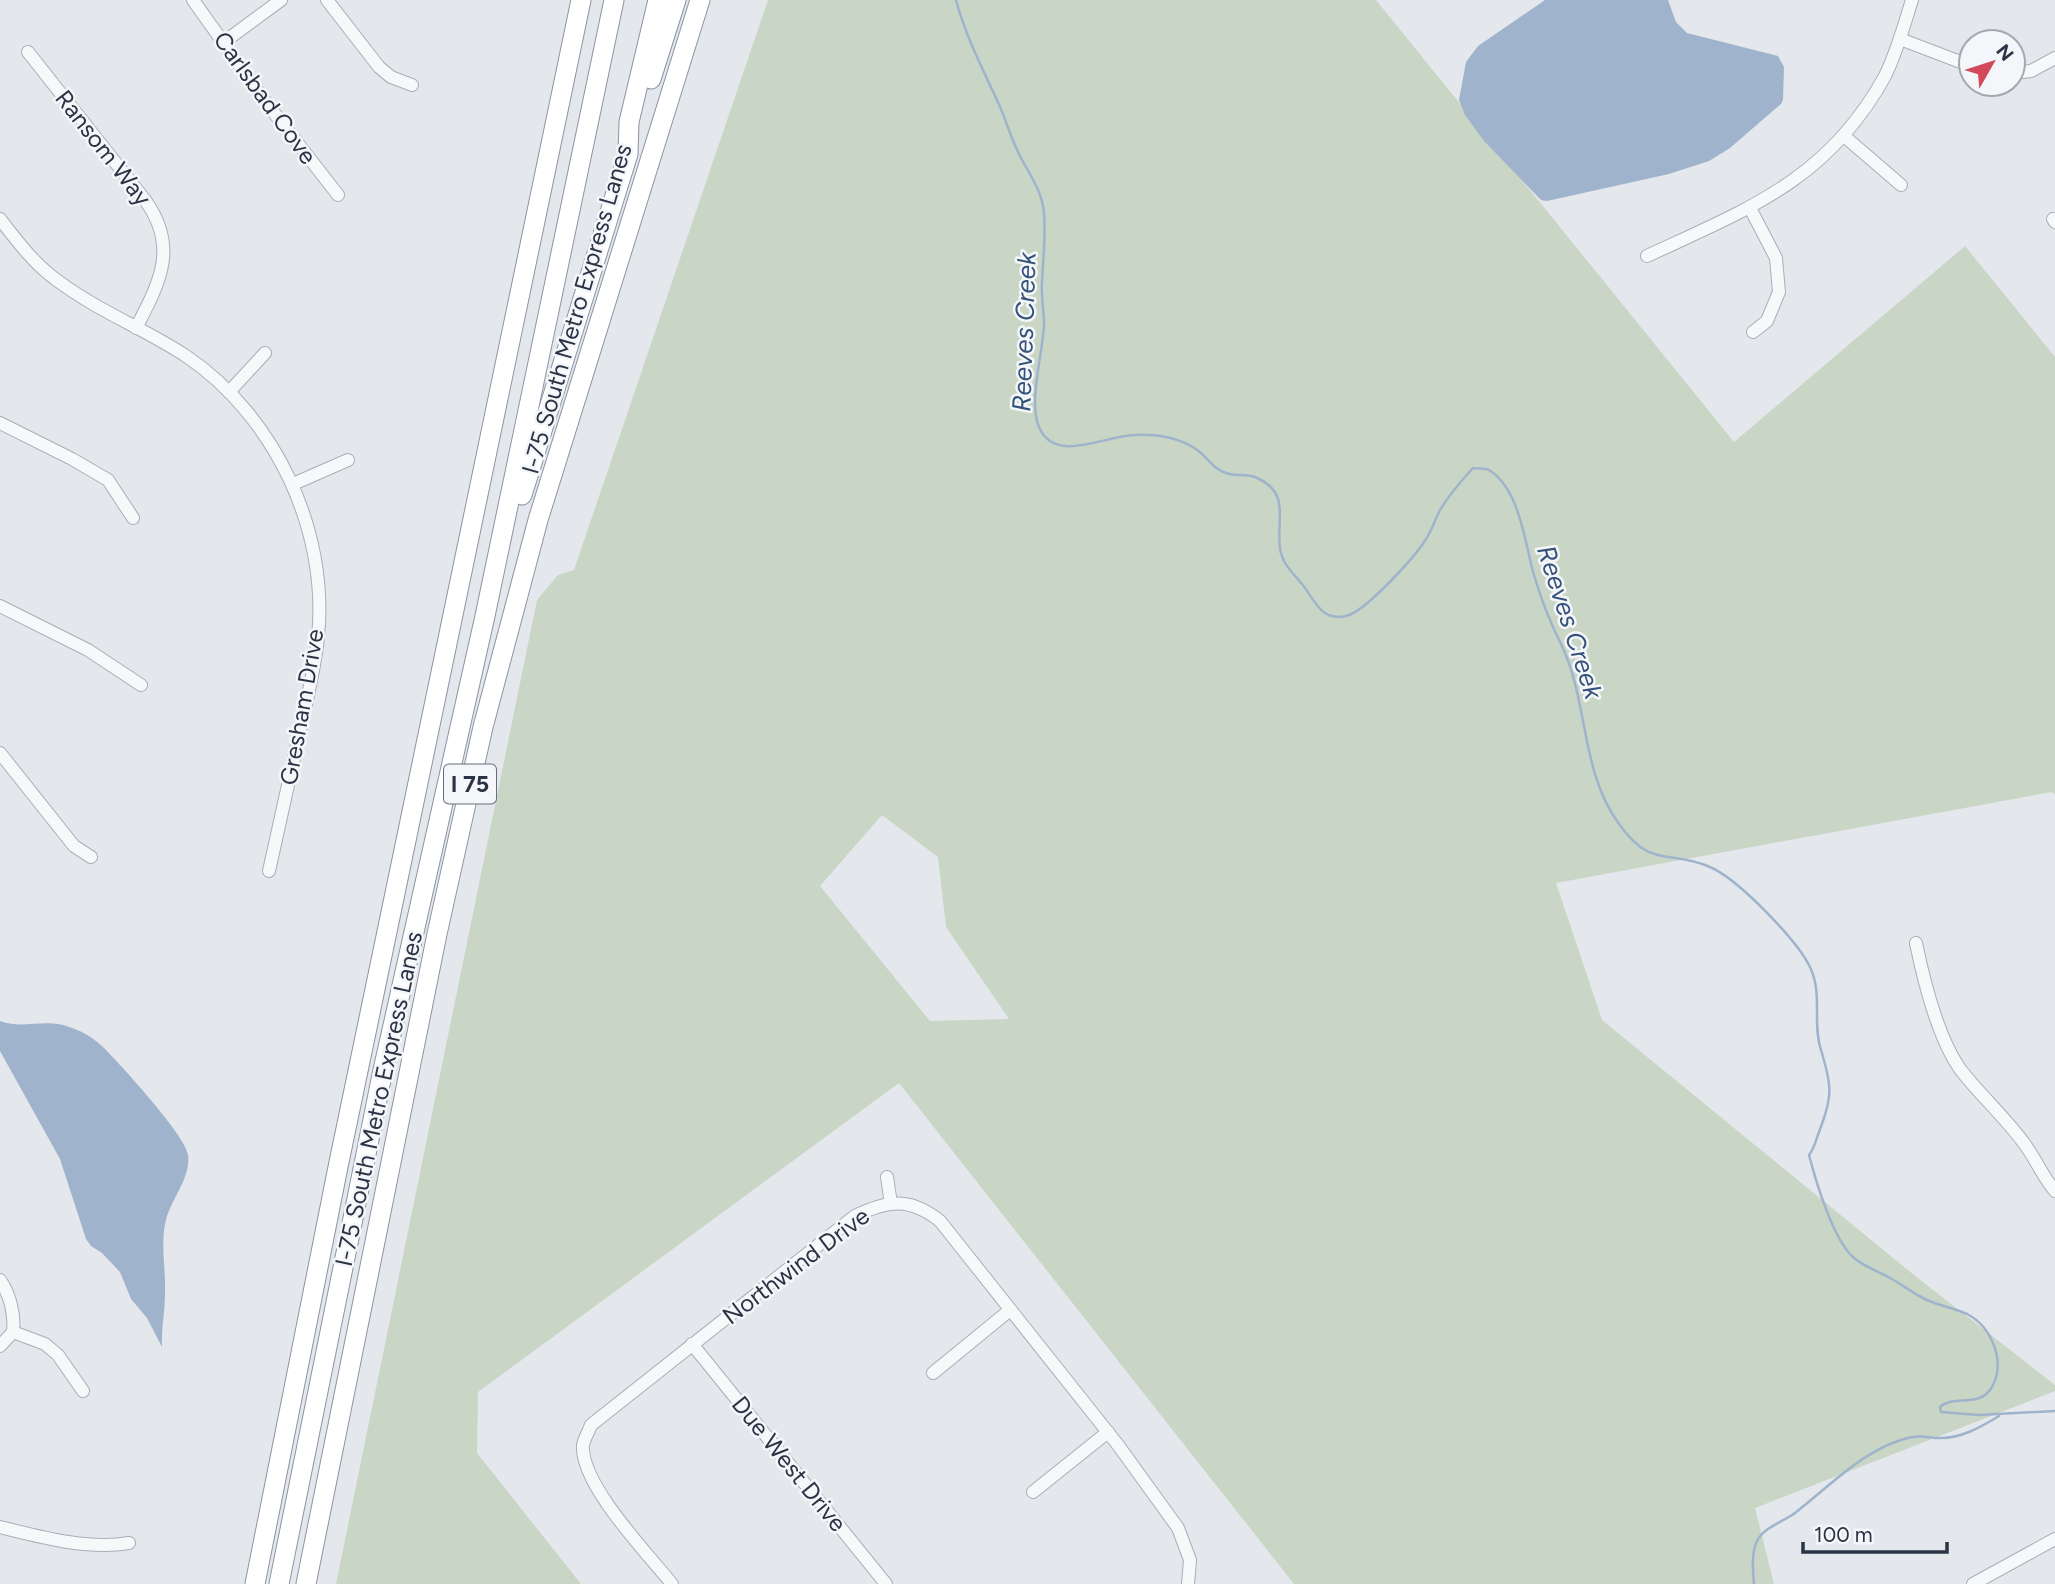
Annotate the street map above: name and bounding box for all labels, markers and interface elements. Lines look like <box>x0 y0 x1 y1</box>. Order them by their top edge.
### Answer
street label: Carlsbad Cove <box>208 26 323 170</box>
north arrow <box>1957 28 2027 98</box>
text: N <box>1991 40 2018 66</box>
street label: Ransom Way <box>49 84 158 212</box>
street label: I-75 South Metro Express Lanes <box>515 141 638 477</box>
water label: Reeves Creek <box>1005 250 1043 412</box>
water label: Reeves Creek <box>1530 541 1610 704</box>
street label: Gresham Drive <box>273 627 330 787</box>
road number: I 75 <box>444 764 496 804</box>
street label: I-75 South Metro Express Lanes <box>329 929 428 1269</box>
street label: Northwind Drive <box>717 1201 875 1330</box>
street label: Due West Drive <box>726 1390 853 1537</box>
scale bar <box>1803 1510 1946 1554</box>
text: 100 m <box>1814 1522 1873 1547</box>

